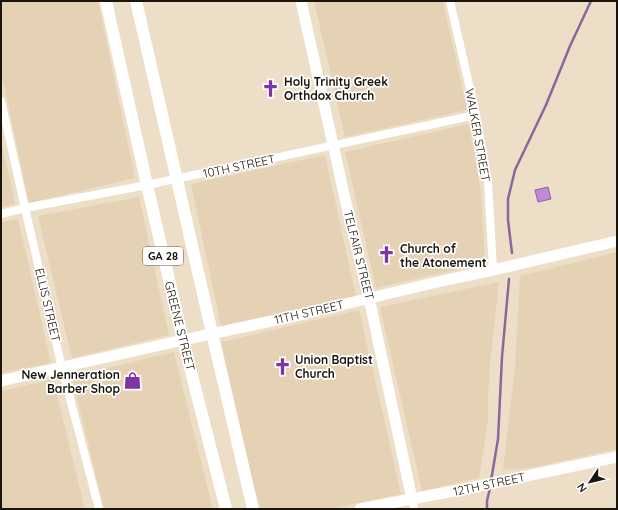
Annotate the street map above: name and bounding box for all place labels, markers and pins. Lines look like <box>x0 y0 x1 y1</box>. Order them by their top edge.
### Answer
place label: Holy Trinity Greek Orthdox Church <box>284 74 388 103</box>
church icon: Holy Trinity Greek Orthdox Church <box>261 78 281 98</box>
place label: Church of the Atonement <box>400 241 487 270</box>
church icon: Church of the Atonement <box>377 245 397 265</box>
place label: Union Baptist Church <box>295 352 373 381</box>
church icon: Union Baptist Church <box>272 356 292 376</box>
place label: New Jenneration Barber Shop <box>21 367 120 396</box>
shop icon: New Jenneration Barber Shop <box>123 371 143 391</box>

